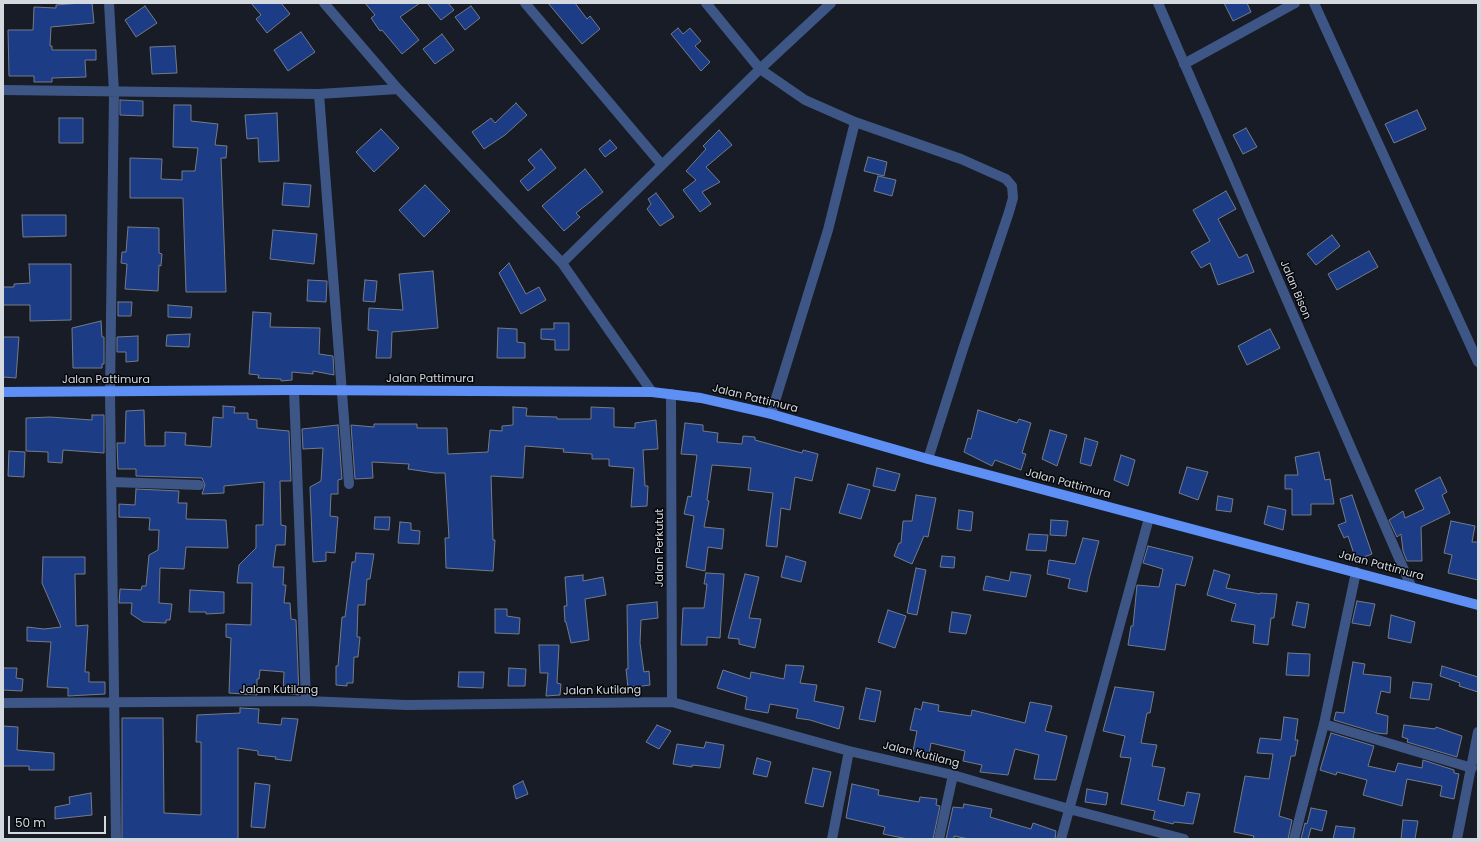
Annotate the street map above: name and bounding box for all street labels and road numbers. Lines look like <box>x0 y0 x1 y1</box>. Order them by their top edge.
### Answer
street label: Jalan Bison <box>1277 259 1313 321</box>
street label: Jalan Pattimura <box>386 372 474 386</box>
street label: Jalan Pattimura <box>62 373 150 387</box>
street label: Jalan Pattimura <box>711 382 799 416</box>
street label: Jalan Pattimura <box>1024 466 1112 502</box>
street label: Jalan Perkutut <box>653 509 667 587</box>
street label: Jalan Pattimura <box>1337 548 1425 584</box>
street label: Jalan Kutilang <box>240 683 318 697</box>
street label: Jalan Kutilang <box>563 684 641 698</box>
street label: Jalan Kutilang <box>881 739 961 771</box>

